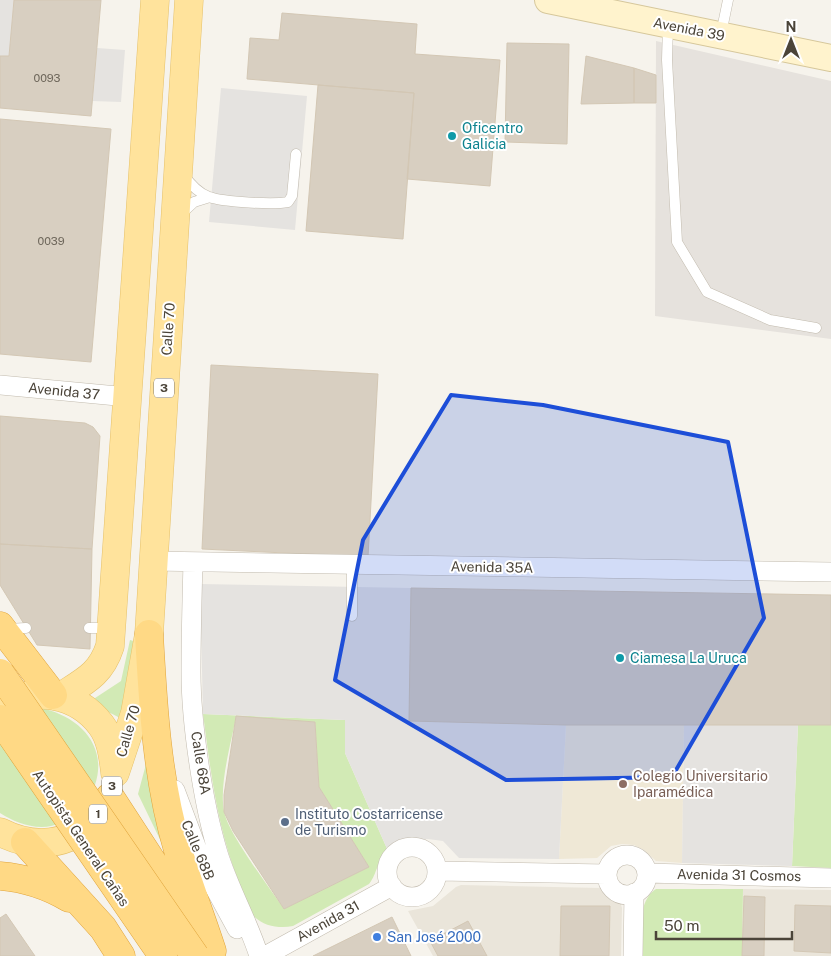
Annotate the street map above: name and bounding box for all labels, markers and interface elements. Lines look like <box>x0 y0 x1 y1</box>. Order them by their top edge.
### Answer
street label: Avenida 39 <box>652 14 726 44</box>
north arrow <box>766 15 816 65</box>
text: N <box>786 19 796 35</box>
house number: 0093 <box>33 72 61 84</box>
place label: Oficentro Galicia <box>462 120 523 152</box>
marker: Oficentro Galicia <box>446 130 458 142</box>
house number: 0039 <box>37 235 65 247</box>
street label: Calle 70 <box>158 302 178 356</box>
road number: 3 <box>154 378 174 398</box>
street label: Avenida 37 <box>27 379 101 403</box>
street label: Avenida 35A <box>451 558 534 576</box>
place label: Ciamesa La Uruca <box>630 650 747 666</box>
marker: Ciamesa La Uruca <box>614 652 626 664</box>
street label: Calle 70 <box>113 703 143 759</box>
street label: Calle 68A <box>188 730 214 796</box>
street label: Autopista General Cañas <box>29 767 133 909</box>
place label: Colegio Universitario Iparamédica <box>633 768 768 800</box>
road number: 3 <box>102 776 122 796</box>
marker: Colegio Universitario Iparamédica <box>617 778 629 790</box>
road number: 1 <box>89 804 107 824</box>
place label: Instituto Costarricense de Turismo <box>295 806 443 838</box>
marker: Instituto Costarricense de Turismo <box>279 816 291 828</box>
street label: Calle 68B <box>178 818 218 882</box>
street label: Avenida 31 Cosmos <box>677 866 801 884</box>
street label: Avenida 31 <box>294 897 362 945</box>
scale bar <box>656 908 792 940</box>
text: 50 m <box>664 917 699 934</box>
place label: San José 2000 <box>387 929 481 945</box>
marker: San José 2000 <box>371 931 383 943</box>

